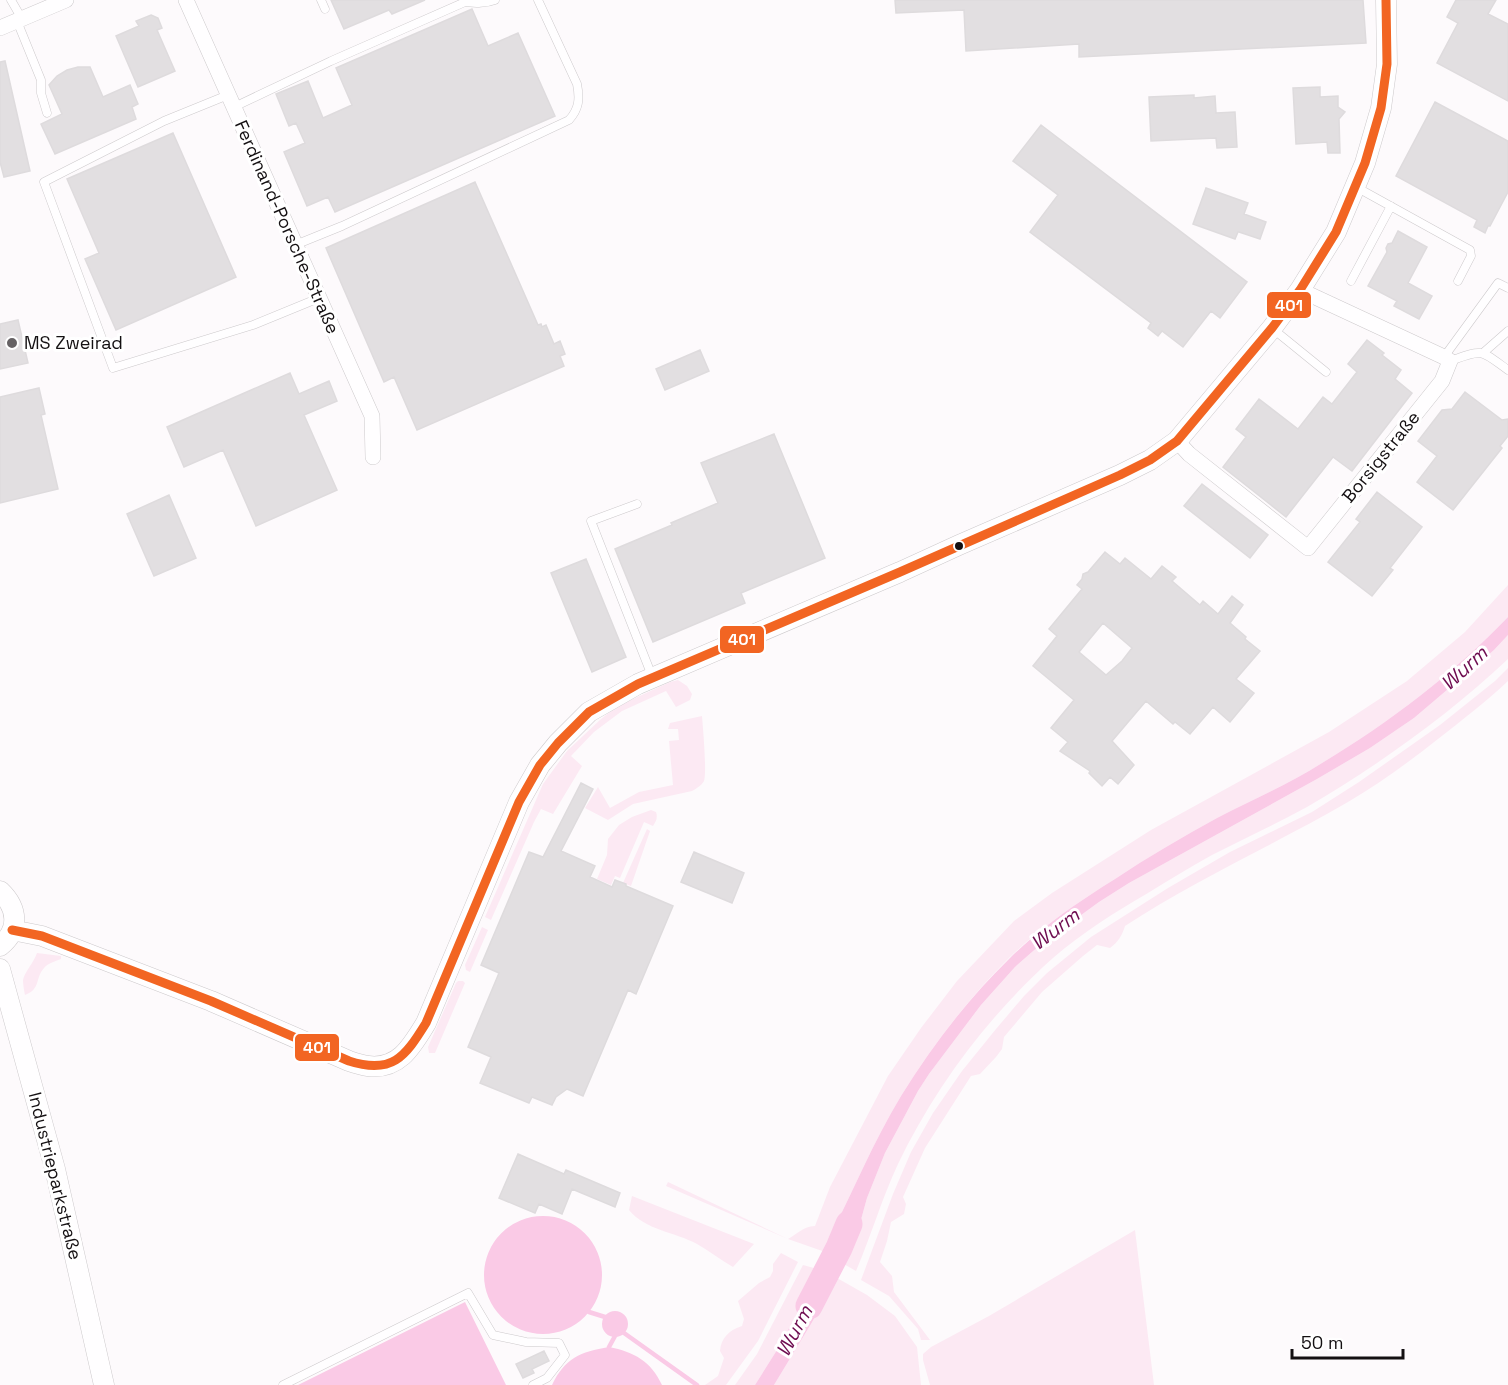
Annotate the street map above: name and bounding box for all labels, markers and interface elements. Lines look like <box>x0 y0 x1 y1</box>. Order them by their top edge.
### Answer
street label: Ferdinand-Porsche-Straße <box>230 116 345 337</box>
line badge: 401 <box>1266 291 1312 319</box>
text: 401 <box>1275 295 1303 316</box>
place label: MS Zweirad <box>24 331 123 354</box>
marker: MS Zweirad <box>5 336 19 350</box>
street label: Borsigstraße <box>1337 406 1425 507</box>
unlabelled marker <box>953 540 965 552</box>
line badge: 401 <box>719 625 765 654</box>
text: 401 <box>728 629 756 650</box>
water label: Wurm <box>1435 640 1494 696</box>
water label: Wurm <box>1025 902 1085 956</box>
line badge: 401 <box>294 1033 340 1062</box>
text: 401 <box>303 1037 331 1058</box>
street label: Industrieparkstraße <box>24 1090 87 1262</box>
water label: Wurm <box>770 1300 819 1361</box>
scale bar <box>1292 1322 1403 1360</box>
text: 50 m <box>1301 1331 1343 1354</box>

